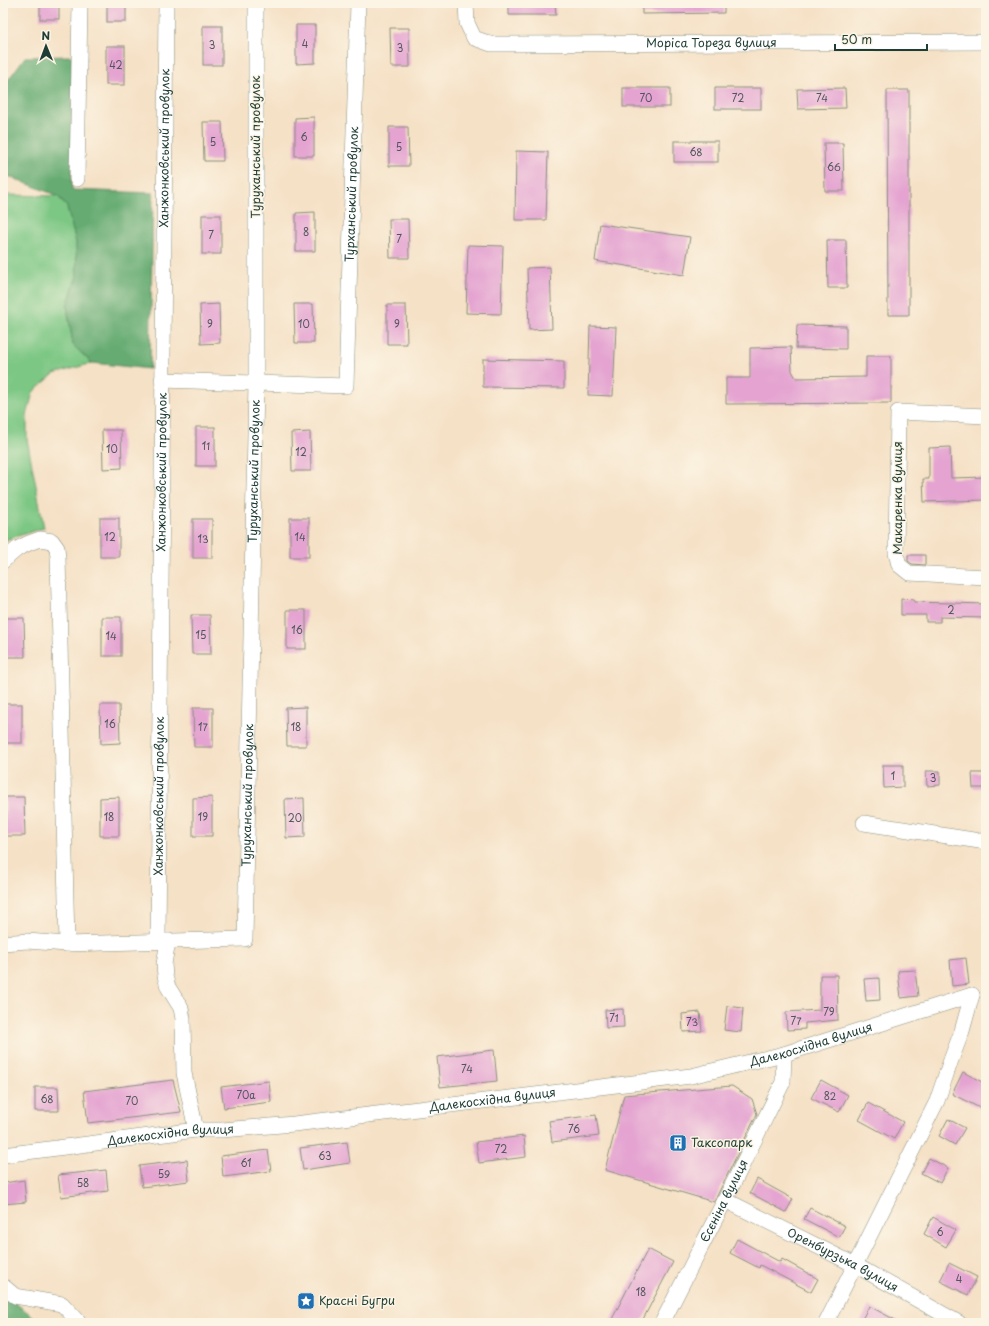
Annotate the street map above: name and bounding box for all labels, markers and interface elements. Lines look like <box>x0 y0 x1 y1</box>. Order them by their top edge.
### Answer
north arrow <box>26 26 66 66</box>
scale bar <box>835 26 927 52</box>
text: N <box>41 27 51 44</box>
text: 50 m <box>841 30 872 48</box>
street label: Моріса Тореза вулиця <box>646 33 777 51</box>
house number: 4 <box>302 36 309 51</box>
house number: 3 <box>209 37 215 52</box>
house number: 3 <box>397 40 403 55</box>
house number: 42 <box>109 57 123 72</box>
street label: Ханжонковський провулок <box>154 68 173 228</box>
street label: Туруханський провулок <box>246 75 264 218</box>
house number: 70 <box>640 90 652 105</box>
house number: 72 <box>732 90 744 105</box>
house number: 74 <box>816 90 828 105</box>
street label: Турханський провулок <box>340 125 362 262</box>
house number: 6 <box>300 129 308 144</box>
house number: 5 <box>210 134 216 149</box>
house number: 5 <box>396 139 402 154</box>
house number: 68 <box>689 144 703 159</box>
house number: 66 <box>827 159 841 174</box>
house number: 8 <box>303 224 309 239</box>
house number: 7 <box>208 227 214 242</box>
house number: 7 <box>396 231 402 246</box>
house number: 9 <box>207 316 213 331</box>
house number: 10 <box>298 316 310 331</box>
house number: 9 <box>394 316 400 331</box>
street label: Ханжонковський провулок <box>151 392 171 552</box>
street label: Туруханський провулок <box>243 399 264 543</box>
house number: 11 <box>202 438 210 453</box>
house number: 10 <box>106 441 118 456</box>
street label: Макаренка вулиця <box>888 441 906 555</box>
house number: 12 <box>295 444 307 459</box>
house number: 12 <box>104 529 116 544</box>
house number: 14 <box>294 529 306 544</box>
house number: 13 <box>197 531 209 546</box>
house number: 2 <box>947 602 955 617</box>
house number: 16 <box>291 622 303 637</box>
house number: 15 <box>196 627 206 642</box>
house number: 14 <box>105 628 117 643</box>
house number: 16 <box>104 716 116 731</box>
street label: Ханжонковський провулок <box>149 716 168 876</box>
house number: 17 <box>198 719 209 734</box>
house number: 18 <box>291 719 301 734</box>
street label: Туруханський провулок <box>236 723 257 867</box>
house number: 1 <box>891 768 895 783</box>
house number: 3 <box>930 770 936 785</box>
house number: 18 <box>104 809 114 824</box>
house number: 19 <box>198 809 208 824</box>
house number: 20 <box>288 810 302 825</box>
house number: 79 <box>823 1004 835 1019</box>
house number: 71 <box>609 1010 619 1025</box>
house number: 77 <box>790 1013 802 1028</box>
house number: 73 <box>686 1014 698 1029</box>
street label: Далекосхідна вулиця <box>747 1017 874 1070</box>
house number: 74 <box>461 1061 473 1076</box>
street label: Далекосхідна вулиця <box>427 1082 557 1116</box>
house number: 70а <box>237 1087 256 1102</box>
house number: 82 <box>824 1088 836 1103</box>
house number: 68 <box>40 1091 54 1106</box>
house number: 70 <box>126 1093 138 1108</box>
street label: Далекосхідна вулиця <box>105 1119 235 1150</box>
house number: 76 <box>568 1121 580 1136</box>
building icon: Таксопарк <box>668 1133 688 1153</box>
place label: Таксопарк <box>691 1133 753 1151</box>
house number: 72 <box>495 1141 507 1156</box>
house number: 63 <box>318 1148 332 1163</box>
house number: 61 <box>240 1155 252 1170</box>
street label: Єсєніна вулиця <box>695 1156 752 1245</box>
house number: 59 <box>158 1166 170 1181</box>
house number: 58 <box>77 1175 89 1190</box>
street label: Оренбурзька вулиця <box>784 1222 902 1296</box>
house number: 6 <box>936 1224 944 1239</box>
house number: 4 <box>956 1271 963 1286</box>
house number: 18 <box>636 1284 646 1299</box>
place icon: Красні Бугри <box>296 1291 316 1311</box>
place label: Красні Бугри <box>319 1291 395 1309</box>

